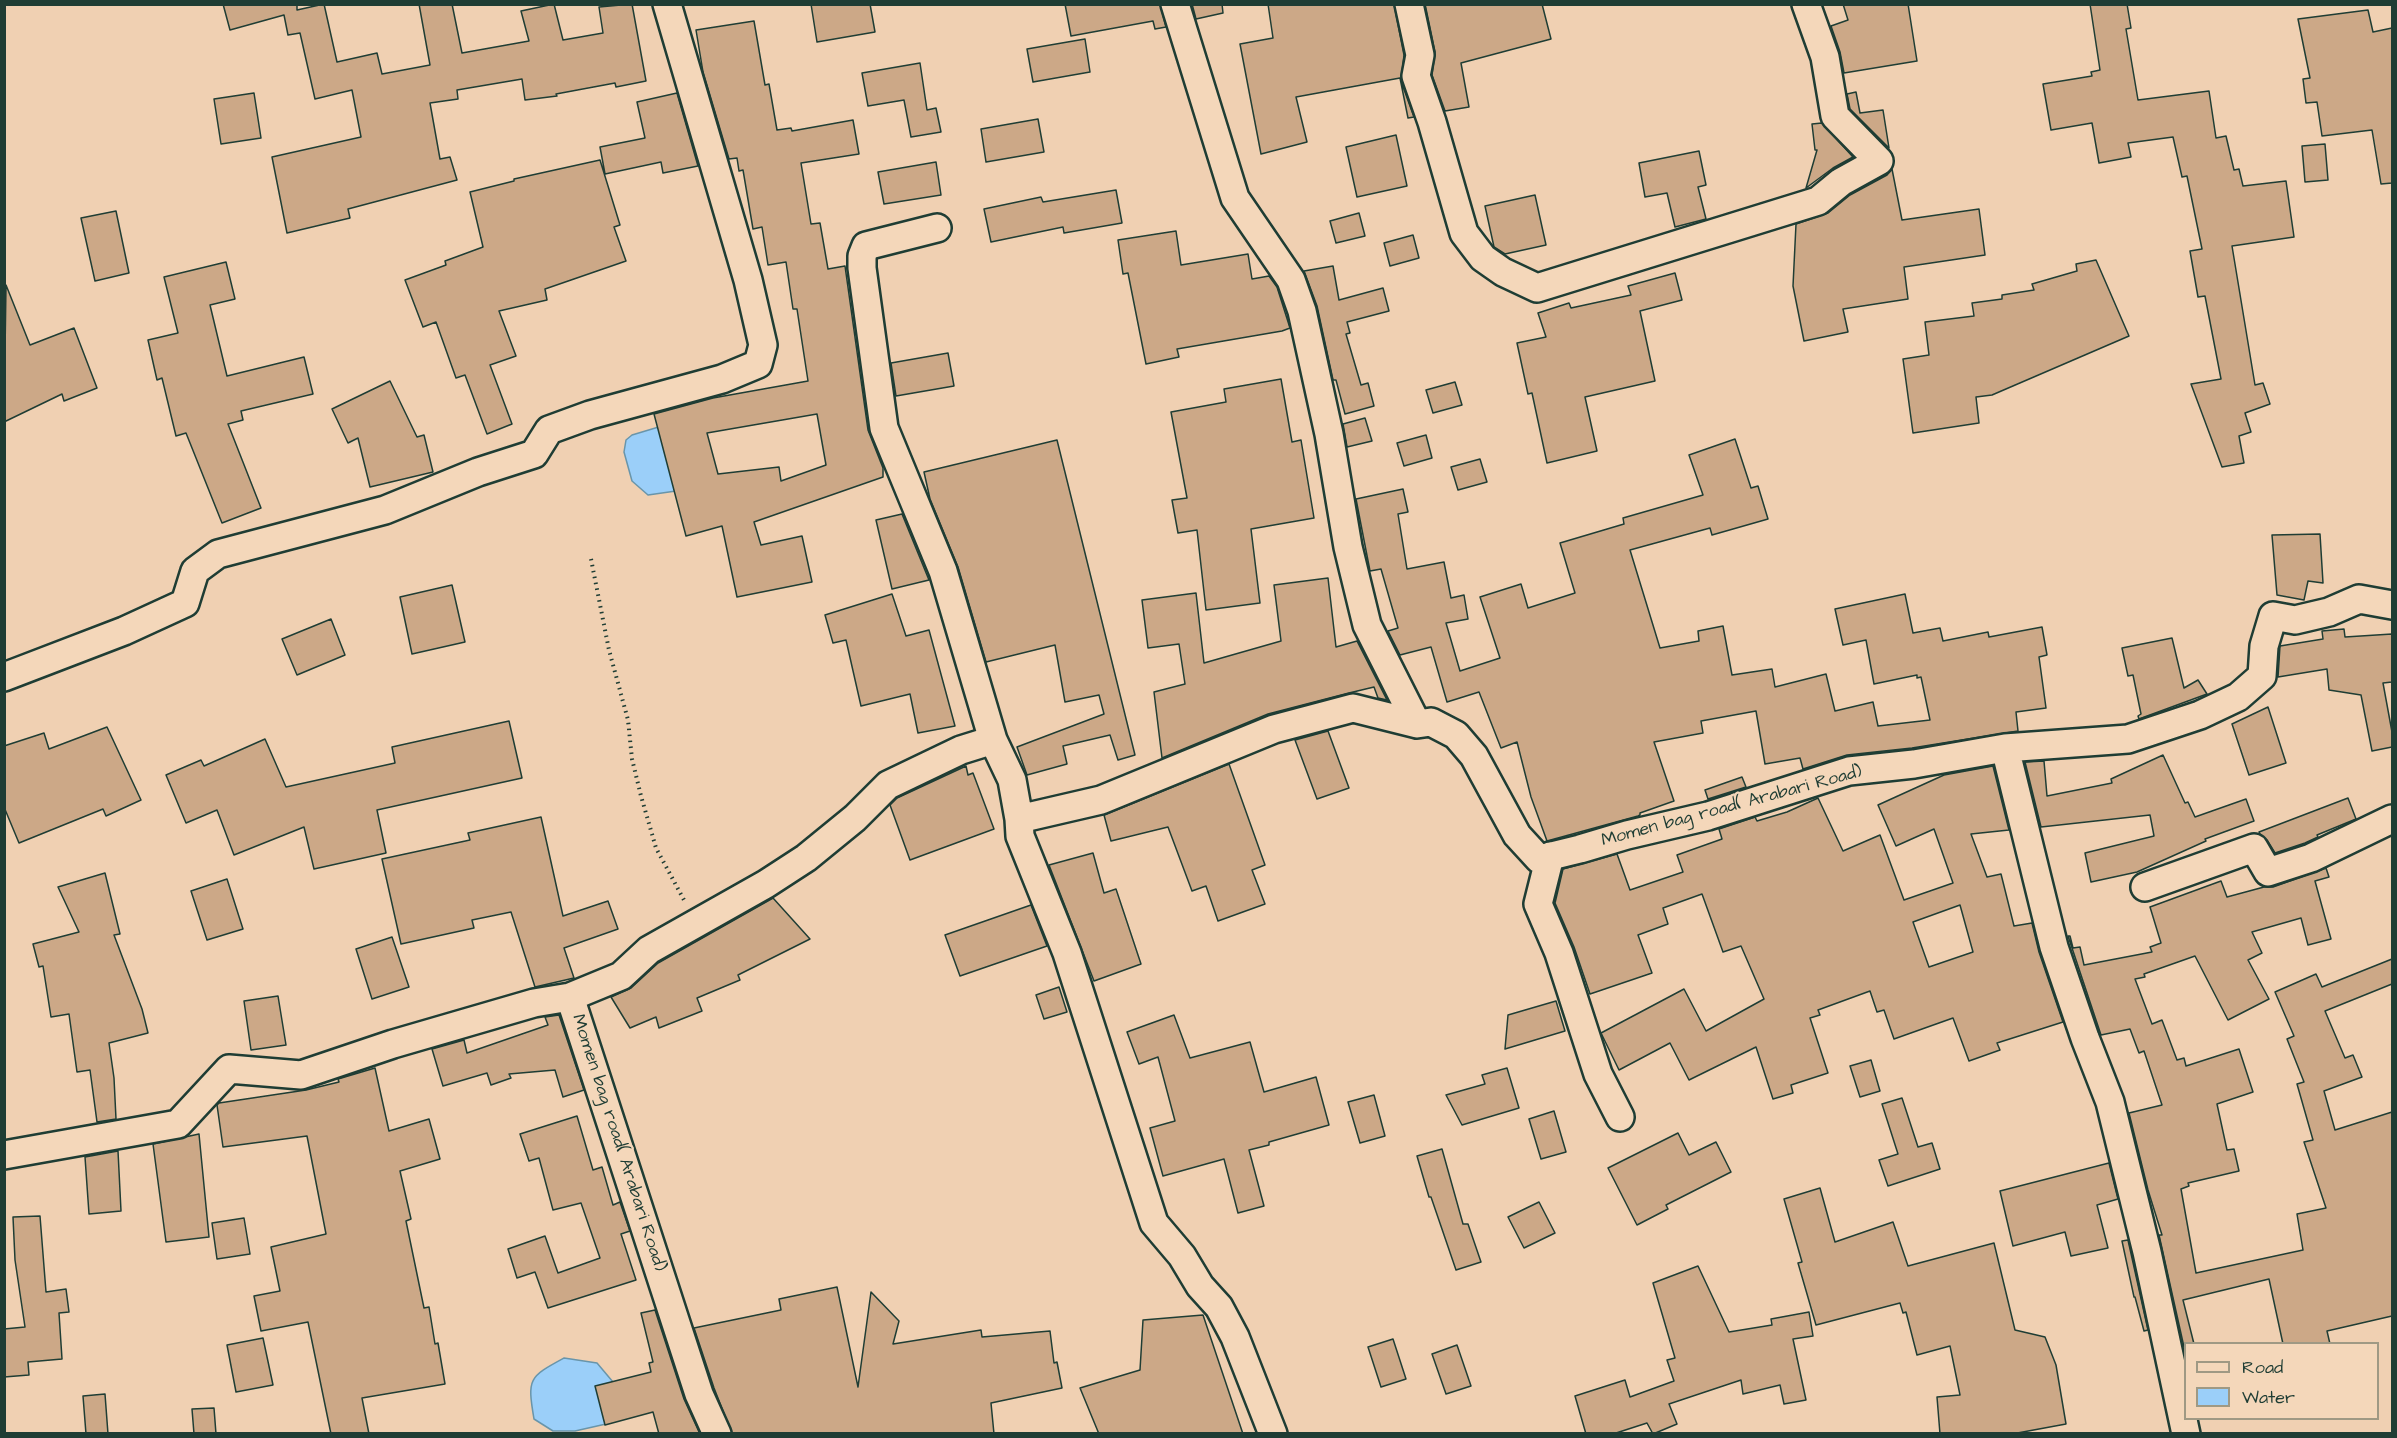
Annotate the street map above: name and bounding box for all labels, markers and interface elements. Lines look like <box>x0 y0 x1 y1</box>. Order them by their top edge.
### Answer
street label: Momen bag road( Arabari Road) <box>1599 762 1865 852</box>
street label: Momen bag road( Arabari Road) <box>566 1012 670 1274</box>
legend <box>2184 1342 2379 1420</box>
text: Road <box>2242 1355 2283 1380</box>
text: Water <box>2242 1385 2295 1410</box>

